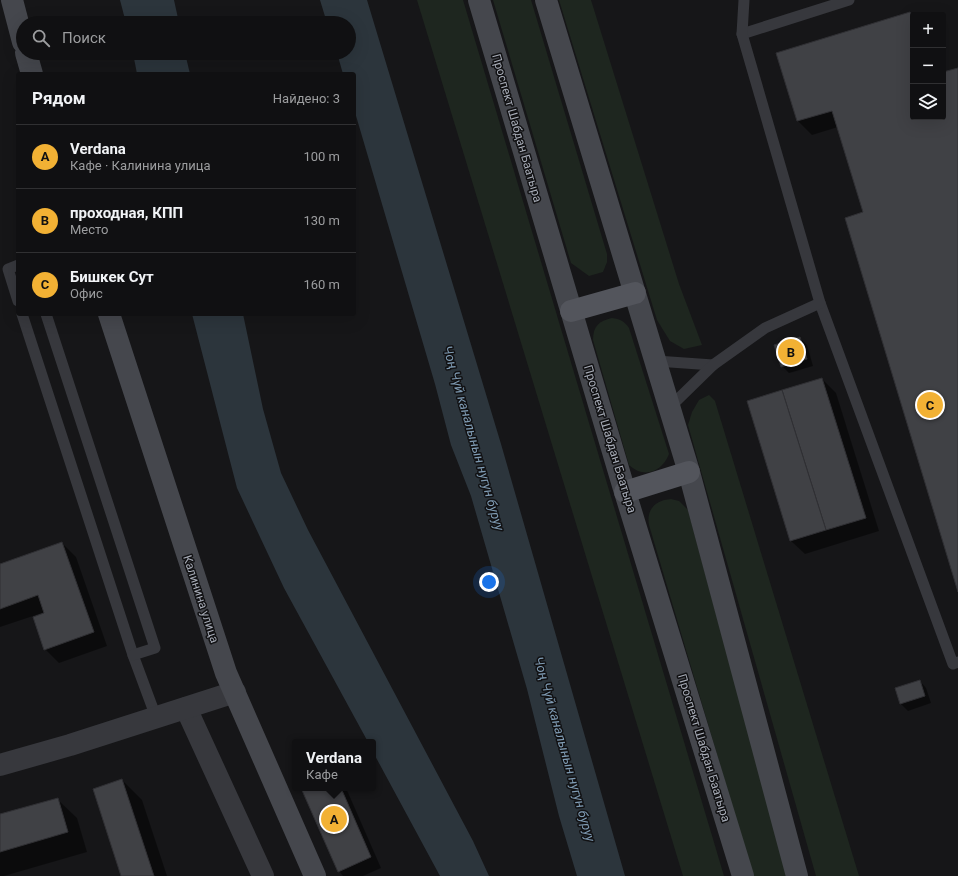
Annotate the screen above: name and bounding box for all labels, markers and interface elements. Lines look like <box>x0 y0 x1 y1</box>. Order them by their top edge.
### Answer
map controls <box>910 12 946 120</box>
button: + <box>910 12 946 48</box>
search box <box>16 16 356 60</box>
icon: search <box>30 27 52 49</box>
text: Поиск <box>62 29 106 47</box>
button: − <box>910 48 946 84</box>
street label: Проспект Шабдан Баатыра <box>489 52 545 204</box>
button: layers <box>910 84 946 120</box>
text: Рядом <box>32 88 86 108</box>
text: Найдено: 3 <box>273 91 340 106</box>
text: Verdana <box>70 140 126 158</box>
text: A <box>41 149 49 164</box>
text: 100 m <box>303 149 340 164</box>
text: Кафе · Калинина улица <box>70 158 211 173</box>
text: проходная, КПП <box>70 204 183 222</box>
text: B <box>41 213 49 228</box>
text: 130 m <box>303 213 340 228</box>
text: Место <box>70 222 108 237</box>
text: Бишкек Сут <box>70 268 154 286</box>
text: C <box>41 277 49 292</box>
text: 160 m <box>303 277 340 292</box>
text: Офис <box>70 286 103 301</box>
pin: B <box>778 337 804 367</box>
water label: Чоң Чүй каналынын нугун буруу <box>440 344 507 533</box>
street label: Проспект Шабдан Баатыра <box>581 363 639 515</box>
pin: C <box>917 390 943 420</box>
street label: Калинина улица <box>180 553 222 645</box>
your location <box>479 572 499 592</box>
water label: Чоң Чүй каналынын нугун буруу <box>531 655 598 844</box>
street label: Проспект Шабдан Баатыра <box>675 672 733 824</box>
popup <box>292 739 376 791</box>
text: Verdana <box>306 749 362 767</box>
text: Кафе <box>306 767 338 782</box>
pin: A <box>321 804 347 834</box>

